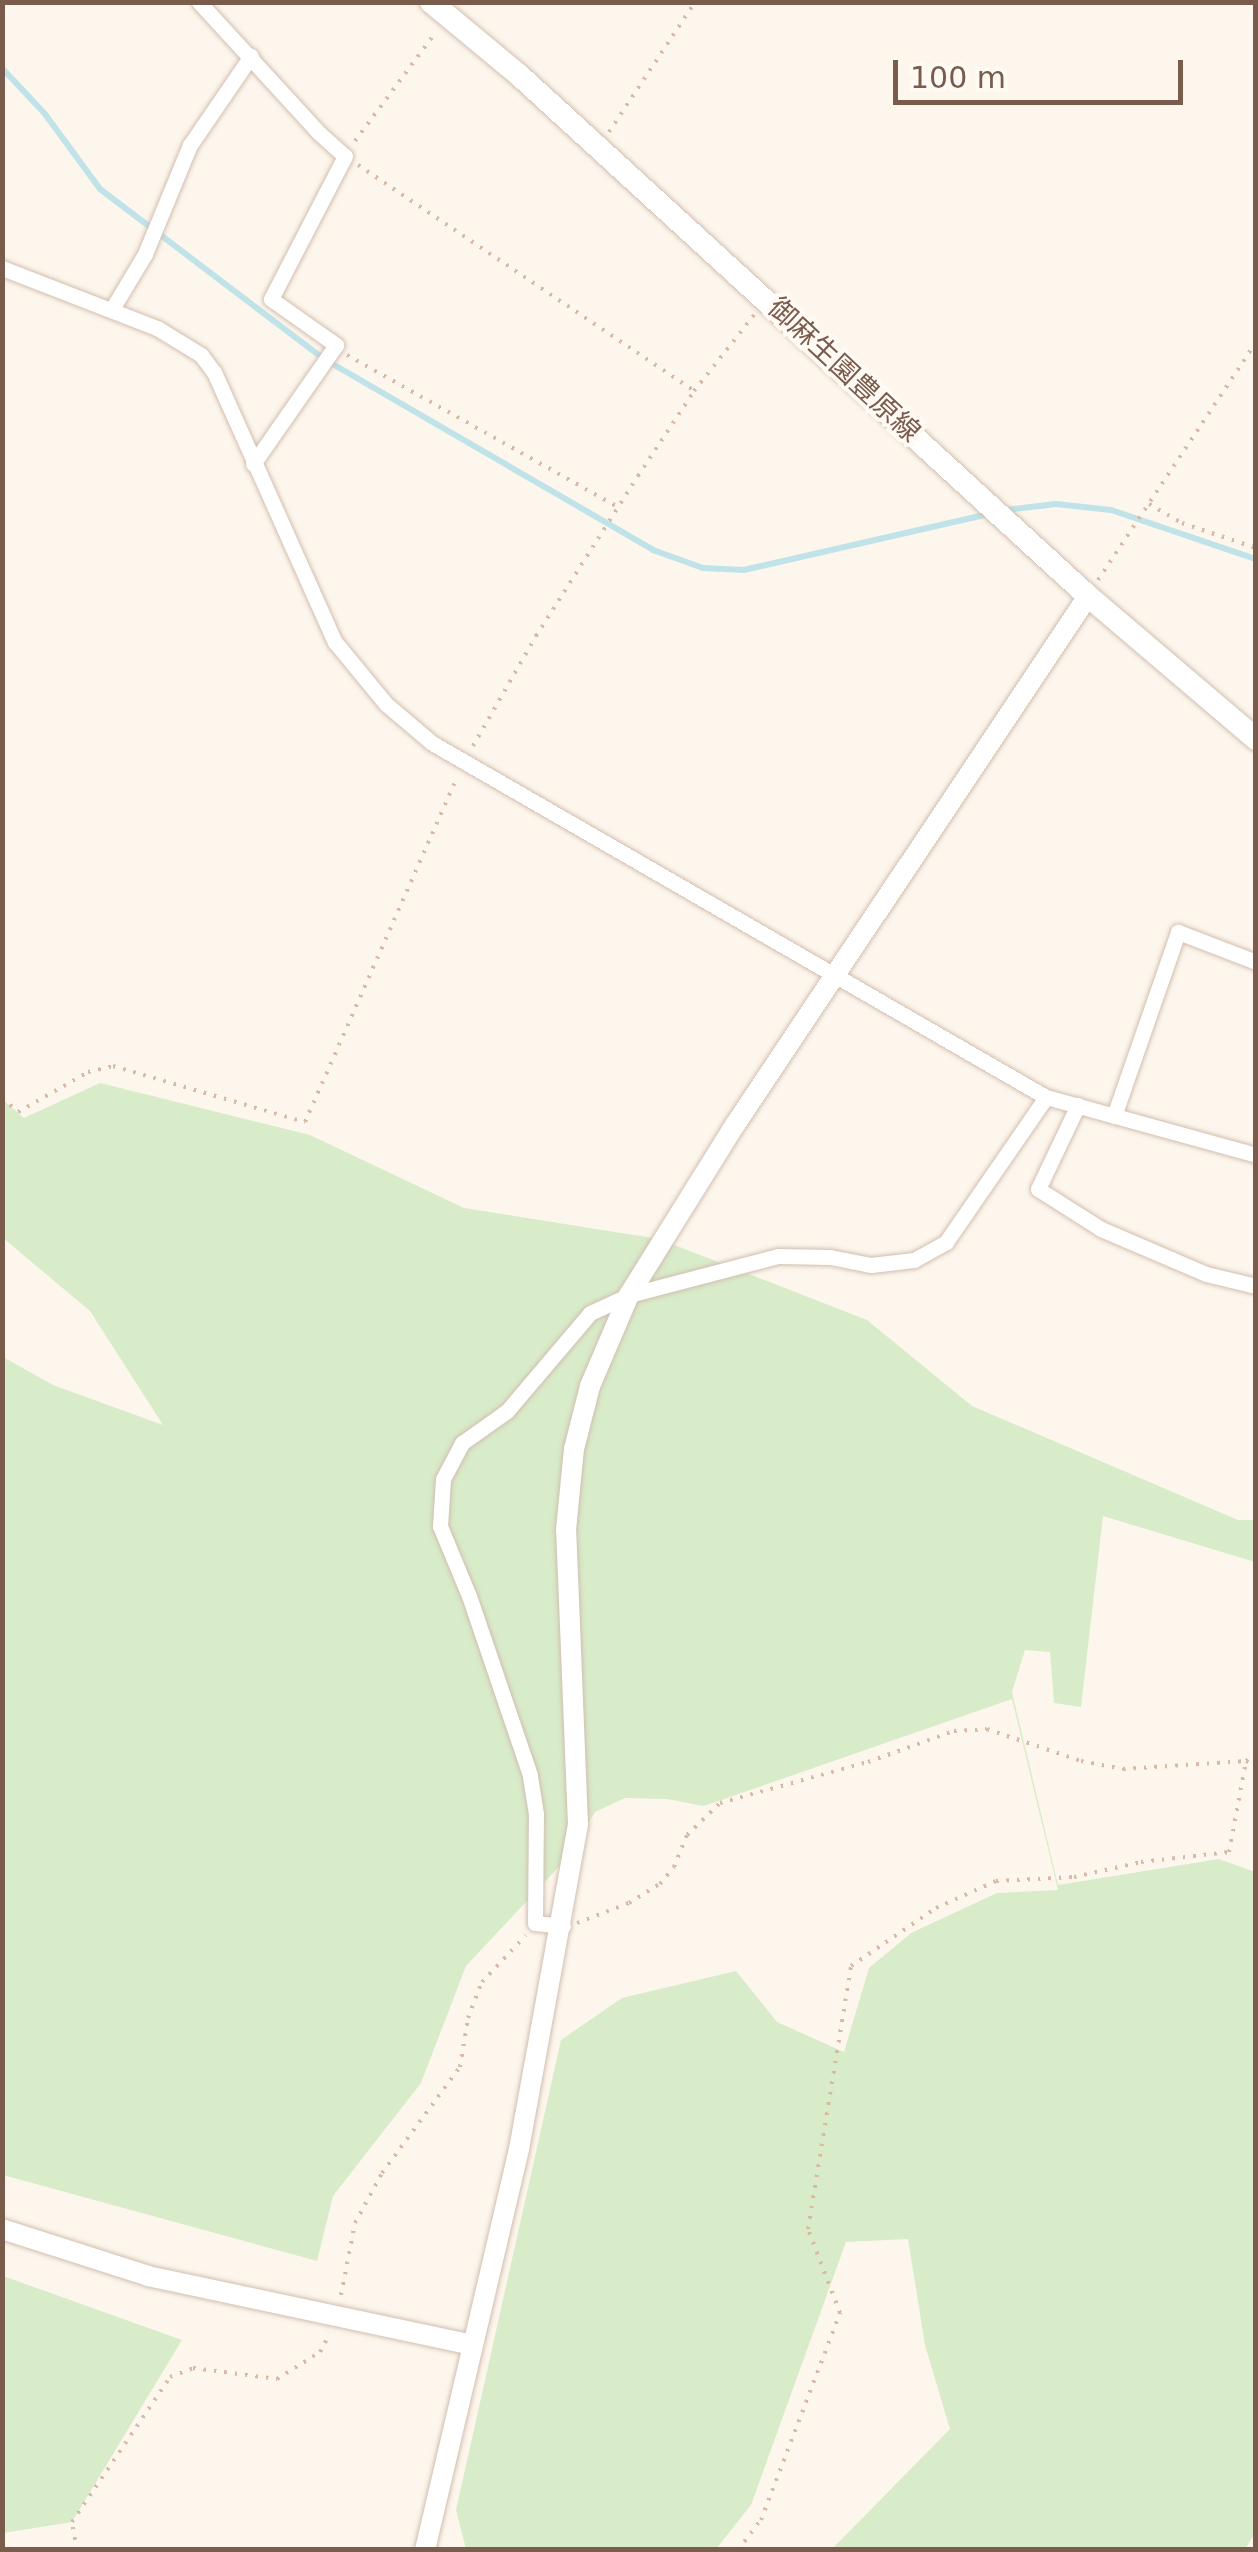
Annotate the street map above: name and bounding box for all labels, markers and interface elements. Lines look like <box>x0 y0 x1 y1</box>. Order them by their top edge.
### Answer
scale bar <box>898 40 1188 102</box>
text: 100 m <box>910 60 1006 95</box>
street label: 御麻生園豊原線 <box>761 291 927 449</box>

